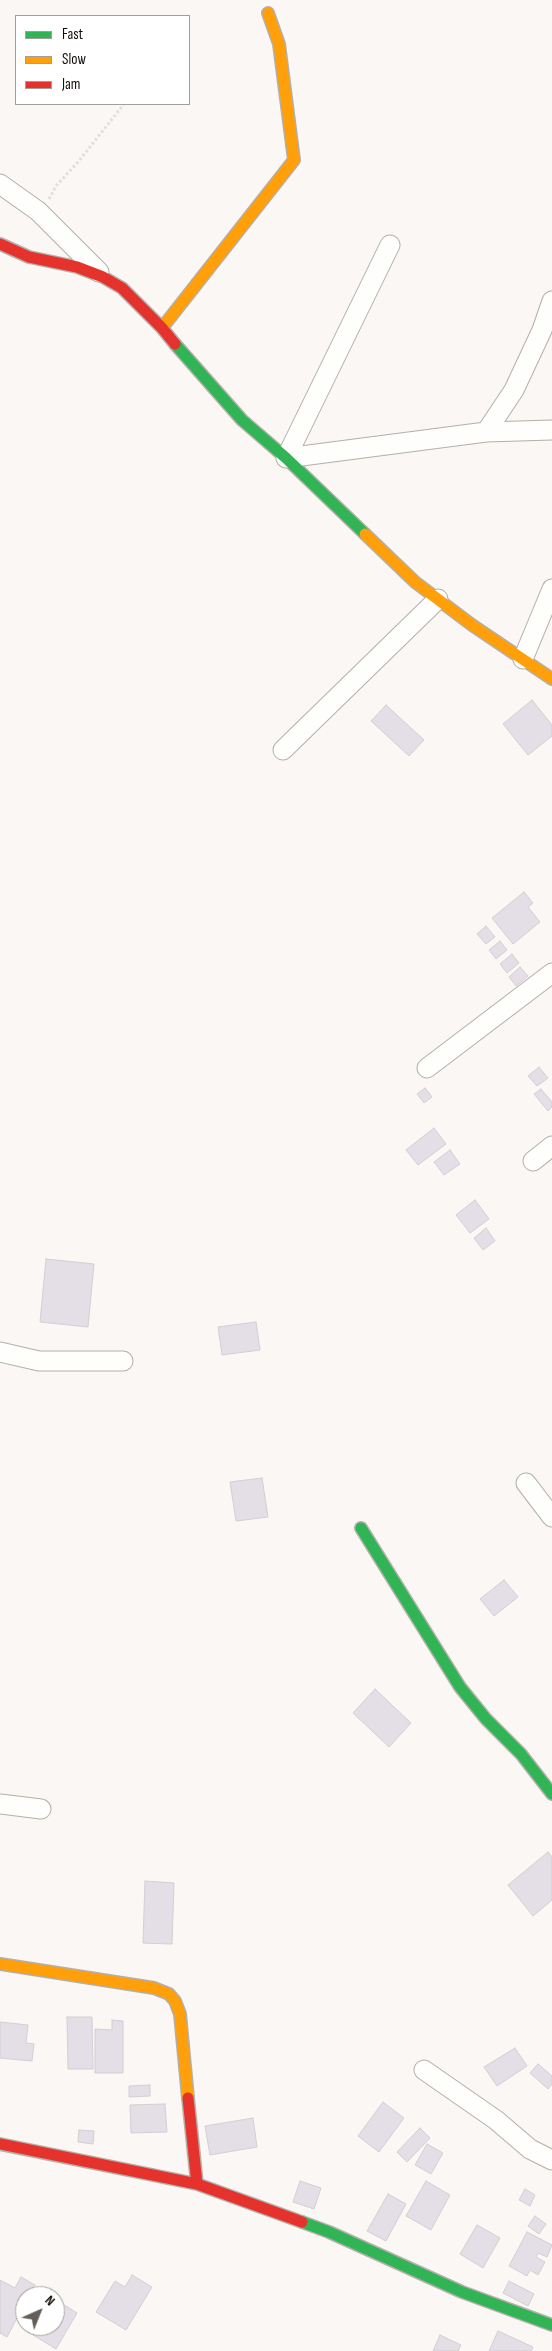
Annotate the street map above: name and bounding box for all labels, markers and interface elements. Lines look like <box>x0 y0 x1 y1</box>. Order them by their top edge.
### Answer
legend <box>15 15 190 105</box>
text: Fast <box>62 25 83 44</box>
text: Slow <box>62 50 86 69</box>
text: Jam <box>62 75 80 94</box>
north arrow <box>15 2286 65 2336</box>
text: N <box>41 2292 59 2309</box>

